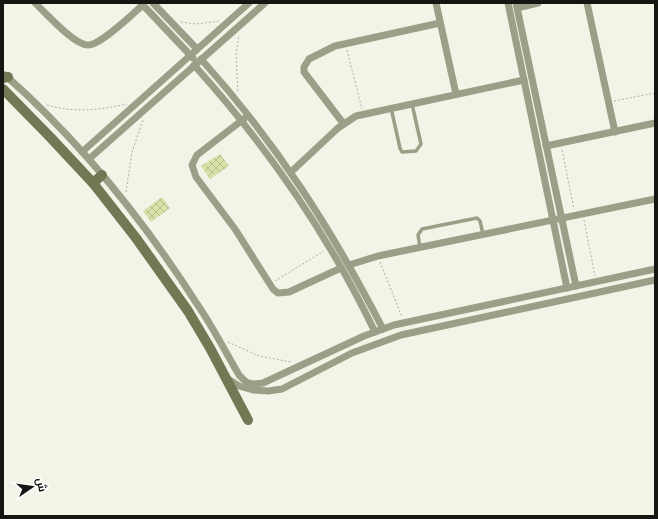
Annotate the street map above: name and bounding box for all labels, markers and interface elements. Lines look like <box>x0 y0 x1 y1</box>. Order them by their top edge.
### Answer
north arrow <box>12 467 52 507</box>
text: ش <box>33 477 48 493</box>

